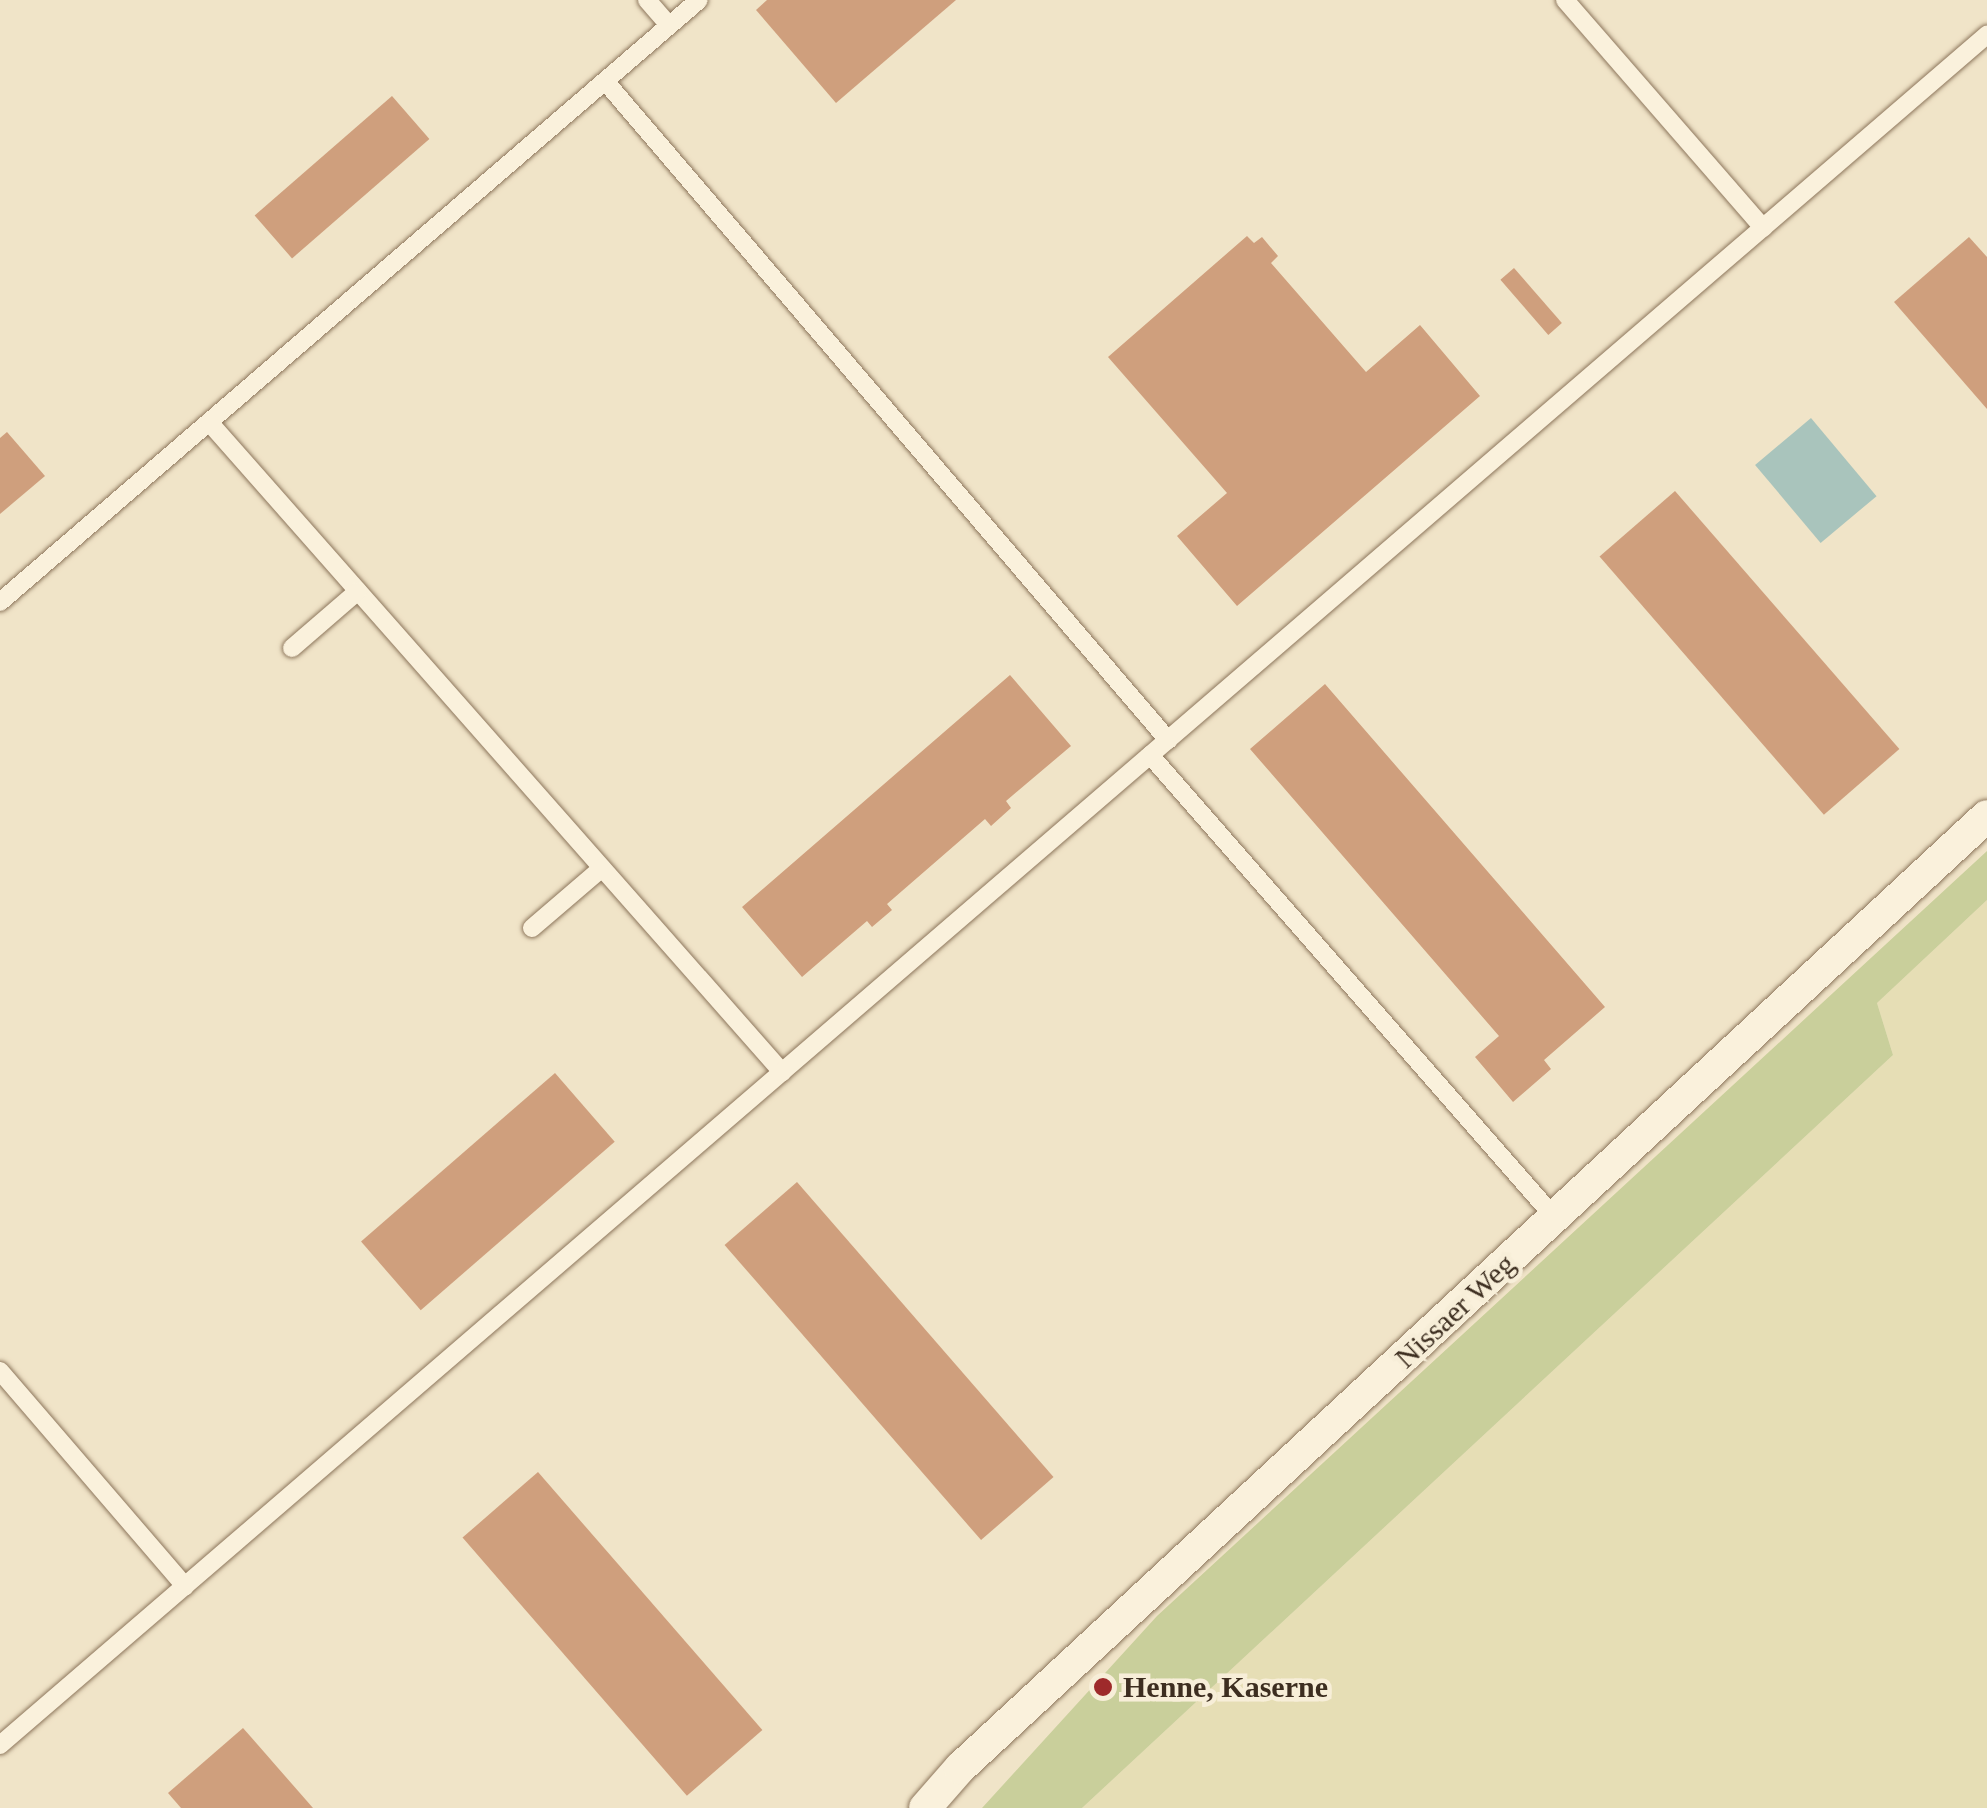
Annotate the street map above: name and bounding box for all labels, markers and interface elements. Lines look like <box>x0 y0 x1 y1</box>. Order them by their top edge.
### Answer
street label: Nissaer Weg <box>1387 1246 1523 1376</box>
place label: Henne, Kaserne <box>1123 1669 1328 1705</box>
marker: Henne, Kaserne <box>1092 1676 1114 1698</box>

